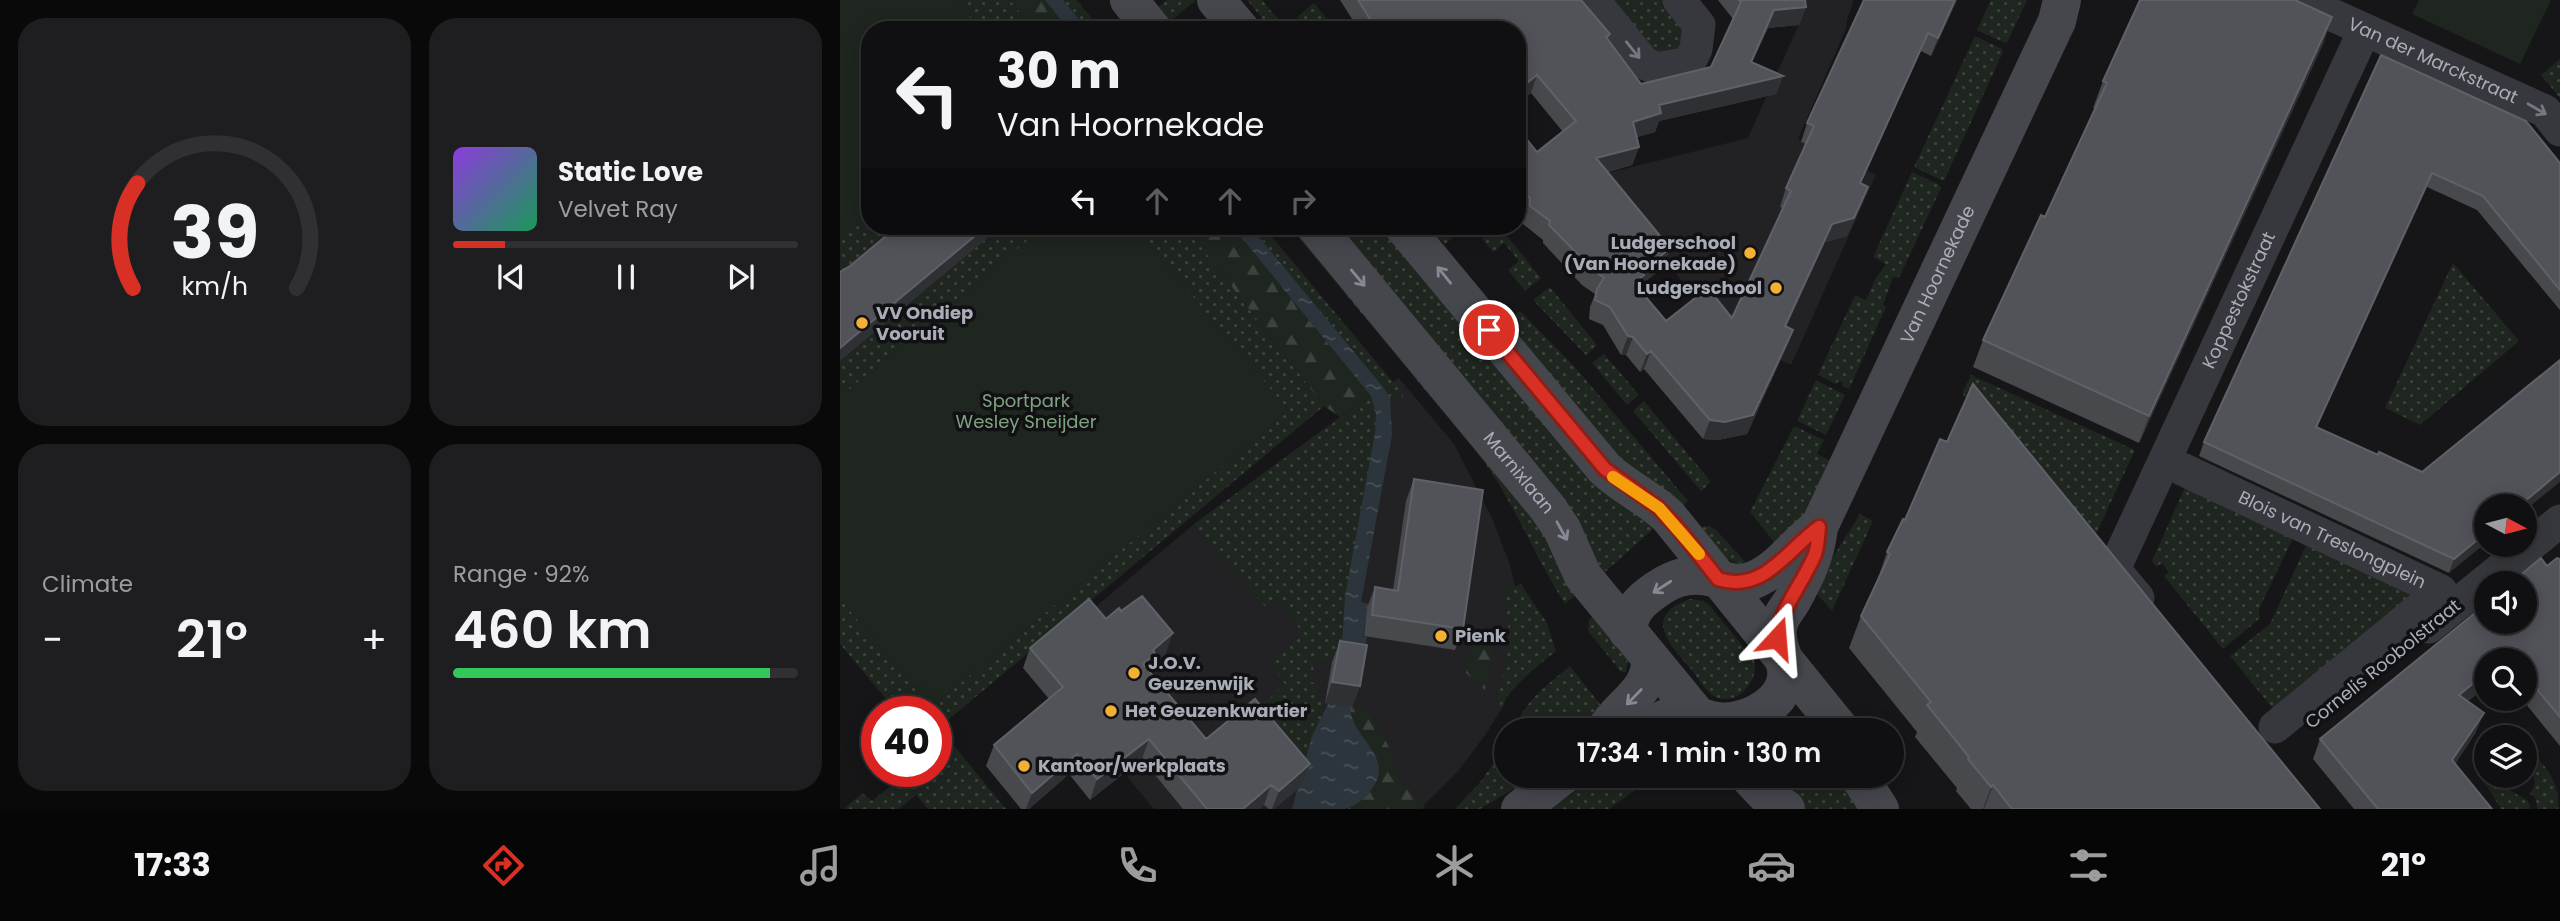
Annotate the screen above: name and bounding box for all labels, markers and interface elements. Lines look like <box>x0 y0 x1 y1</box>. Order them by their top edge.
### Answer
street label: Van der Marckstraat <box>2344 11 2522 109</box>
text: 30 m <box>997 37 1121 105</box>
one-way arrow <box>1626 40 1641 58</box>
icon: left <box>882 49 973 140</box>
text: Van Hoornekade <box>997 102 1264 147</box>
one-way arrow <box>2527 102 2547 116</box>
text: Static Love <box>558 154 703 190</box>
text: 39 <box>170 182 259 283</box>
icon: left <box>1065 182 1103 220</box>
icon: ahead <box>1138 182 1176 220</box>
icon: ahead <box>1211 182 1249 220</box>
icon: right <box>1284 182 1322 220</box>
text: Velvet Ray <box>558 193 678 225</box>
street label: Van Hoornekade <box>1894 201 1981 348</box>
street label: Koppestokstraat <box>2196 228 2281 373</box>
place label: Ludgerschool (Van Hoornekade) <box>1564 230 1736 276</box>
marker: Ludgerschool (Van Hoornekade) <box>1742 245 1758 261</box>
icon: previous <box>492 258 530 296</box>
icon: pause <box>607 258 645 296</box>
icon: next <box>722 258 760 296</box>
one-way arrow <box>1436 267 1452 285</box>
text: km/h <box>181 269 248 304</box>
one-way arrow <box>1350 269 1366 287</box>
place label: Ludgerschool <box>1637 275 1762 300</box>
marker: Ludgerschool <box>1768 280 1784 296</box>
place label: VV Ondiep Vooruit <box>876 300 973 346</box>
pin <box>1459 300 1519 360</box>
icon: arrive <box>1470 311 1508 349</box>
marker: VV Ondiep Vooruit <box>854 315 870 331</box>
park label: Sportpark Wesley Sneijder <box>956 388 1097 434</box>
street label: Marnixlaan <box>1478 426 1560 519</box>
street label: Blois van Treslongplein <box>2234 484 2430 594</box>
north arrow <box>2474 494 2538 556</box>
map controls <box>2474 494 2537 788</box>
one-way arrow <box>1555 521 1569 541</box>
text: Range · 92% <box>453 558 589 590</box>
text: Climate <box>42 568 133 600</box>
button: sound <box>2474 571 2537 634</box>
one-way arrow <box>1652 580 1672 594</box>
text: 460 km <box>453 593 651 666</box>
street label: Cornelis Roobolstraat <box>2300 593 2466 734</box>
position arrow <box>1740 601 1814 675</box>
text: 21° <box>176 603 248 676</box>
text: − <box>42 613 63 666</box>
text: + <box>361 613 387 666</box>
place label: Pienk <box>1455 623 1507 648</box>
marker: Pienk <box>1433 628 1449 644</box>
button: search <box>2474 648 2537 711</box>
place label: J.O.V. Geuzenwijk <box>1148 650 1255 696</box>
marker: J.O.V. Geuzenwijk <box>1126 665 1142 681</box>
one-way arrow <box>1626 688 1643 705</box>
speed limit sign: 40 <box>861 696 952 787</box>
place label: Het Geuzenkwartier <box>1125 698 1308 723</box>
marker: Het Geuzenkwartier <box>1103 703 1119 719</box>
button: layers <box>2474 725 2537 788</box>
text: 17:34 · 1 min · 130 m <box>1577 735 1821 771</box>
place label: Kantoor/werkplaats <box>1038 753 1226 778</box>
marker: Kantoor/werkplaats <box>1016 758 1032 774</box>
icon: directions <box>479 841 528 890</box>
icon: music <box>796 841 845 890</box>
icon: phone <box>1113 841 1162 890</box>
icon: climate <box>1430 841 1479 890</box>
icon: car <box>1747 841 1796 890</box>
icon: filters <box>2064 841 2113 890</box>
text: 17:33 <box>134 842 211 887</box>
text: 21° <box>2381 842 2426 887</box>

